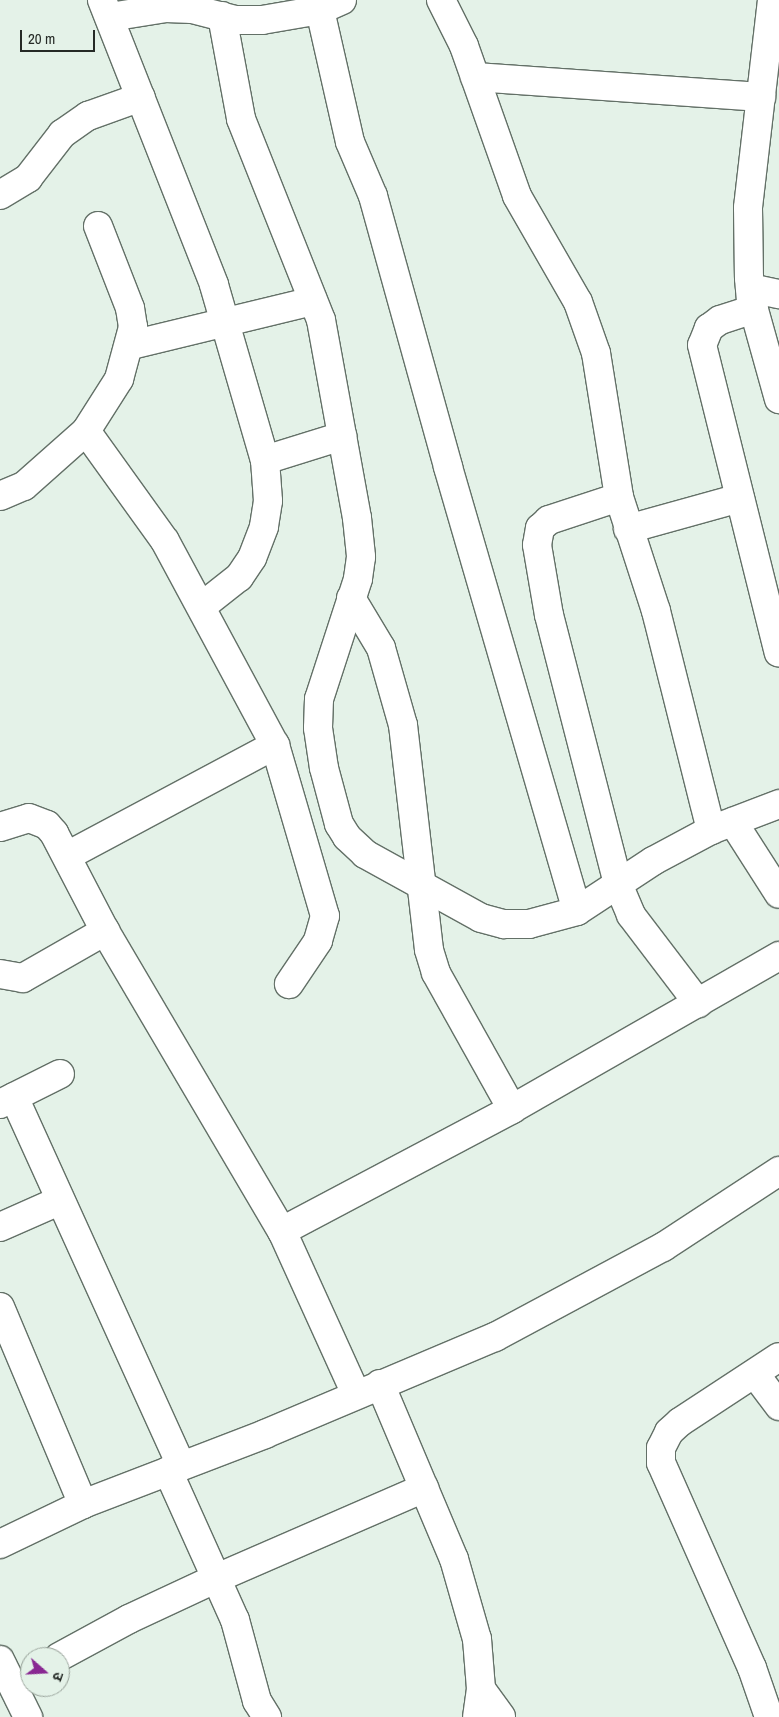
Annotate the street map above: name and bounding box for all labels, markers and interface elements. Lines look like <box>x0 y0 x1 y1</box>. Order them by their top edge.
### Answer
scale bar <box>22 20 98 52</box>
text: 20 m <box>28 28 55 49</box>
north arrow <box>20 1647 70 1697</box>
text: उ <box>48 1670 68 1683</box>

